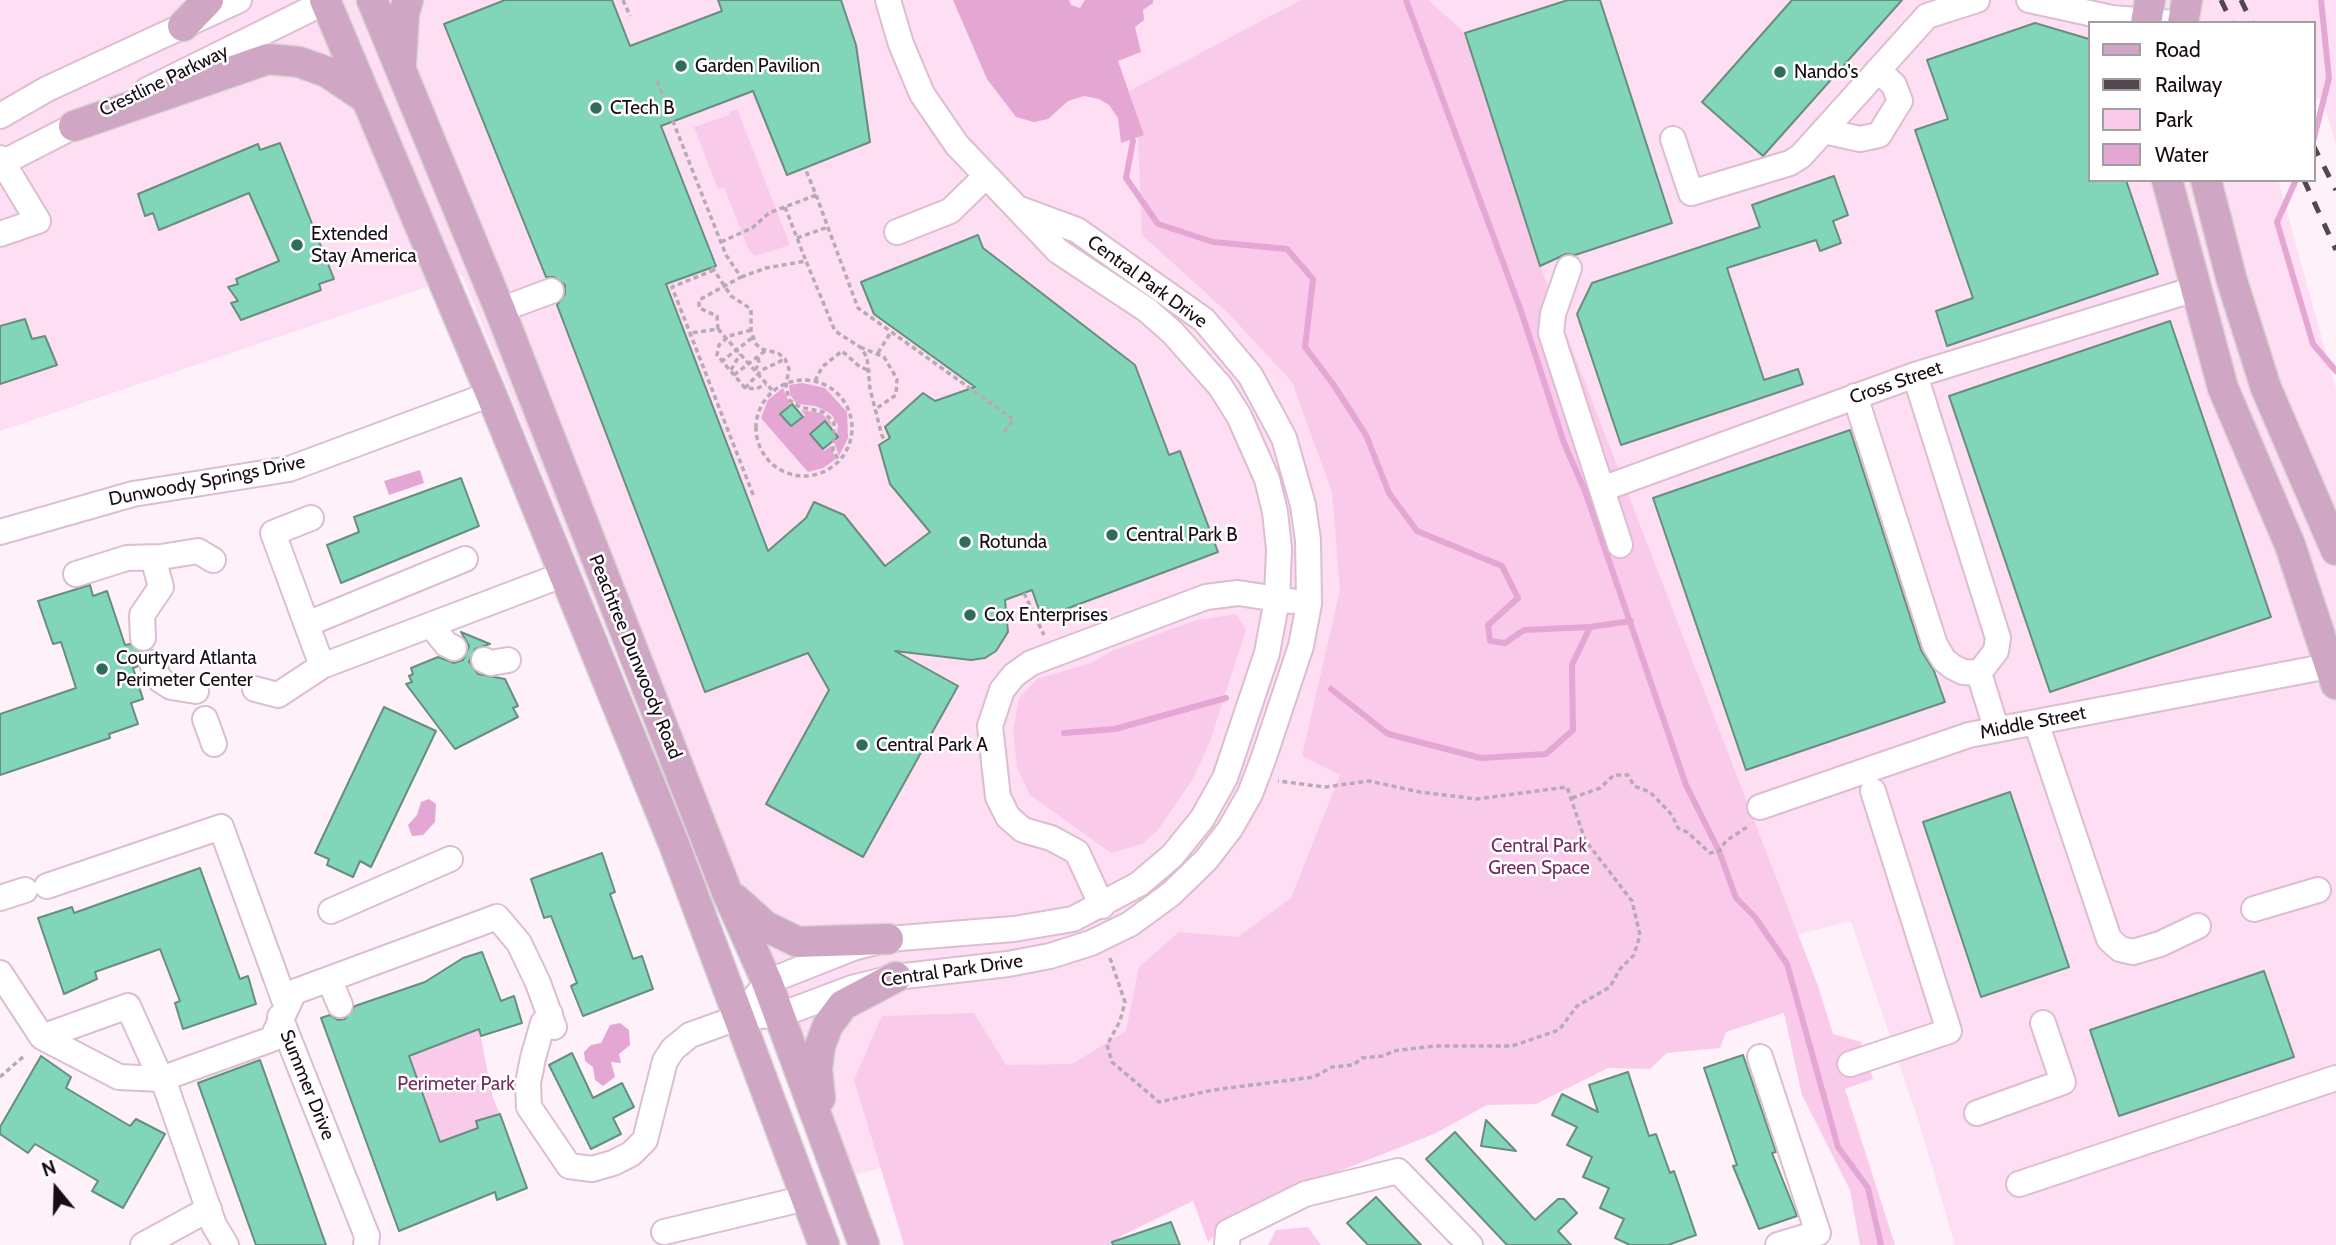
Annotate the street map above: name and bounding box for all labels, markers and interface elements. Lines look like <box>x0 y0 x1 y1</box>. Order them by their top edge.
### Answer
legend <box>2088 21 2315 182</box>
text: Road <box>2155 37 2201 62</box>
street label: Crestline Parkway <box>96 40 232 122</box>
place label: Garden Pavilion <box>695 55 820 77</box>
marker: Garden Pavilion <box>673 58 689 74</box>
place label: Nando's <box>1794 61 1858 83</box>
marker: Nando's <box>1772 64 1788 80</box>
text: Railway <box>2155 72 2222 97</box>
place label: CTech B <box>610 97 675 119</box>
marker: CTech B <box>588 100 604 116</box>
text: Park <box>2155 107 2193 132</box>
text: Water <box>2155 142 2208 167</box>
place label: Extended Stay America <box>311 223 417 267</box>
street label: Central Park Drive <box>1082 231 1212 333</box>
marker: Extended Stay America <box>289 237 305 253</box>
street label: Cross Street <box>1847 356 1945 410</box>
street label: Dunwoody Springs Drive <box>107 451 307 511</box>
place label: Central Park B <box>1126 524 1238 546</box>
marker: Central Park B <box>1104 527 1120 543</box>
place label: Rotunda <box>979 531 1047 553</box>
marker: Rotunda <box>957 534 973 550</box>
street label: Peachtree Dunwoody Road <box>584 551 686 763</box>
place label: Cox Enterprises <box>984 604 1108 626</box>
marker: Cox Enterprises <box>962 607 978 623</box>
place label: Courtyard Atlanta Perimeter Center <box>116 647 257 691</box>
marker: Courtyard Atlanta Perimeter Center <box>94 661 110 677</box>
street label: Middle Street <box>1978 702 2088 744</box>
place label: Central Park A <box>876 734 988 756</box>
marker: Central Park A <box>854 737 870 753</box>
park label: Central Park Green Space <box>1488 835 1590 879</box>
street label: Central Park Drive <box>880 950 1024 992</box>
street label: Summer Drive <box>275 1027 339 1143</box>
park label: Perimeter Park <box>397 1073 515 1095</box>
north arrow <box>21 1154 91 1224</box>
text: N <box>39 1156 59 1182</box>

